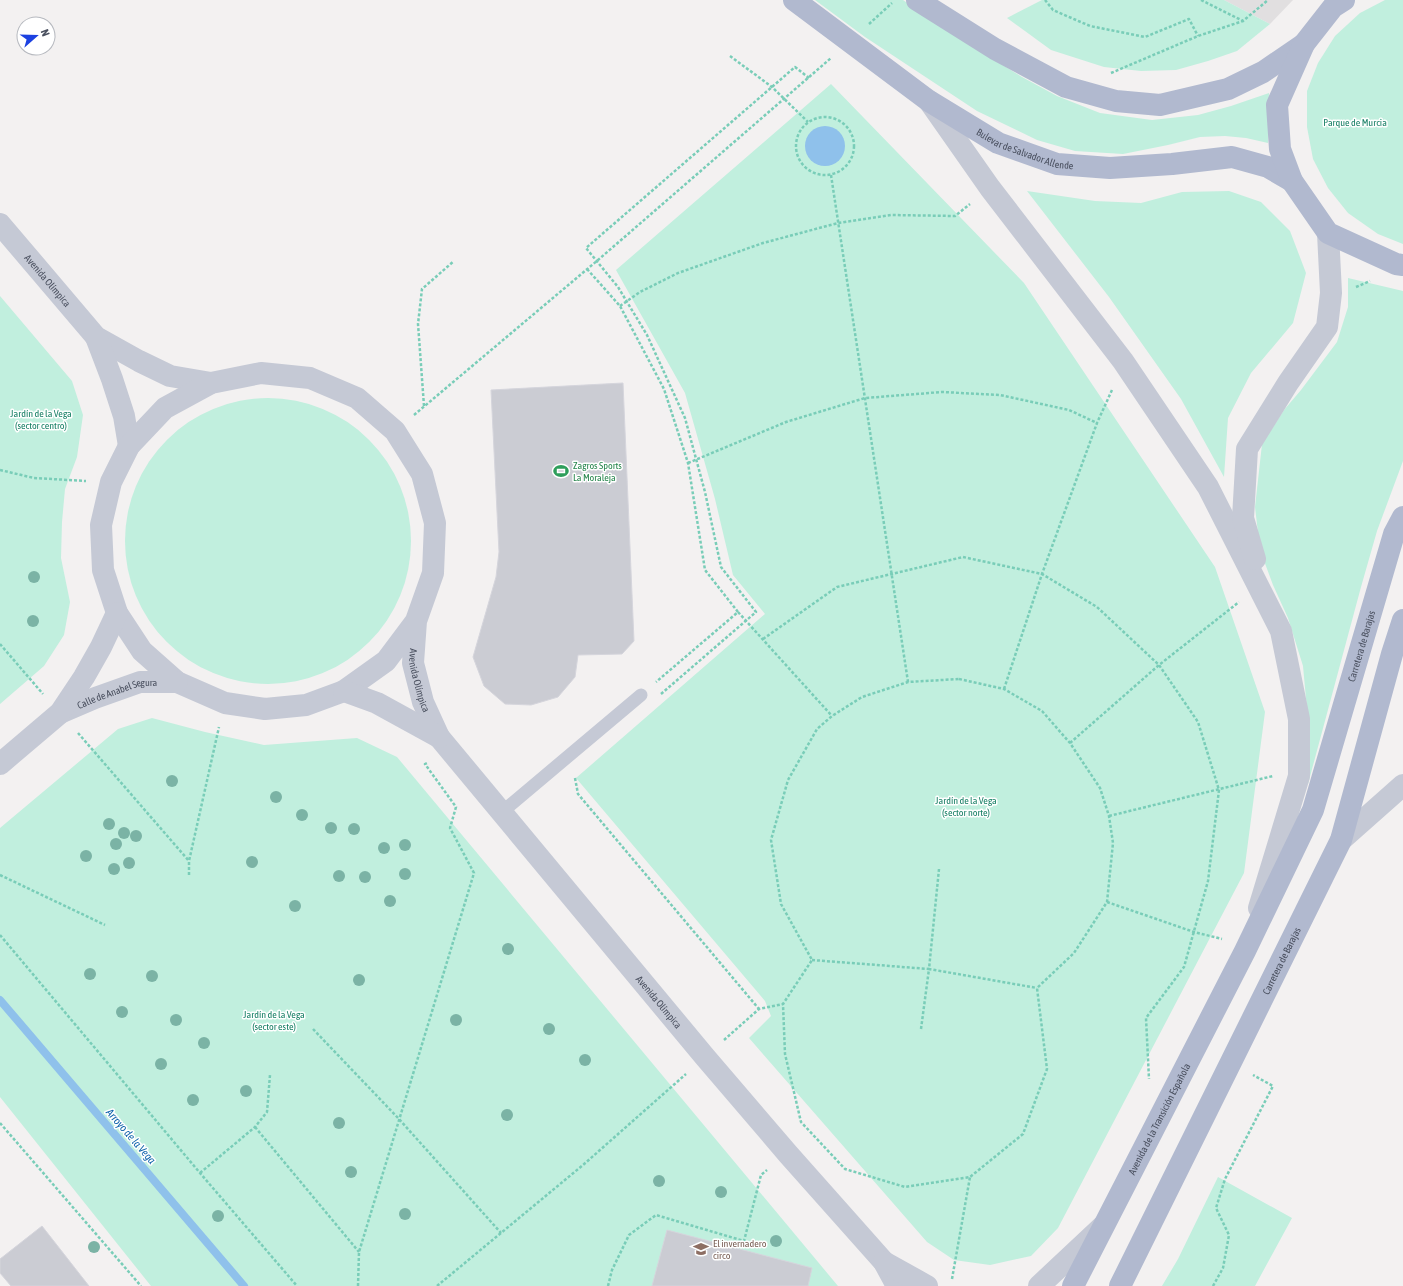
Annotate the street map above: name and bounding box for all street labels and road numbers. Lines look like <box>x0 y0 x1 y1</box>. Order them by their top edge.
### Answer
street label: Bulevar de Salvador Allende <box>975 126 1074 171</box>
street label: Avenida Olímpica <box>23 252 73 309</box>
street label: Carretera de Barajas <box>1345 609 1377 683</box>
street label: Avenida Olímpica <box>407 648 432 714</box>
street label: Calle de Anabel Segura <box>75 676 158 711</box>
street label: Carretera de Barajas <box>1260 925 1303 996</box>
street label: Avenida Olímpica <box>634 973 684 1031</box>
street label: Avenida de la Transición Española <box>1126 1061 1192 1176</box>

